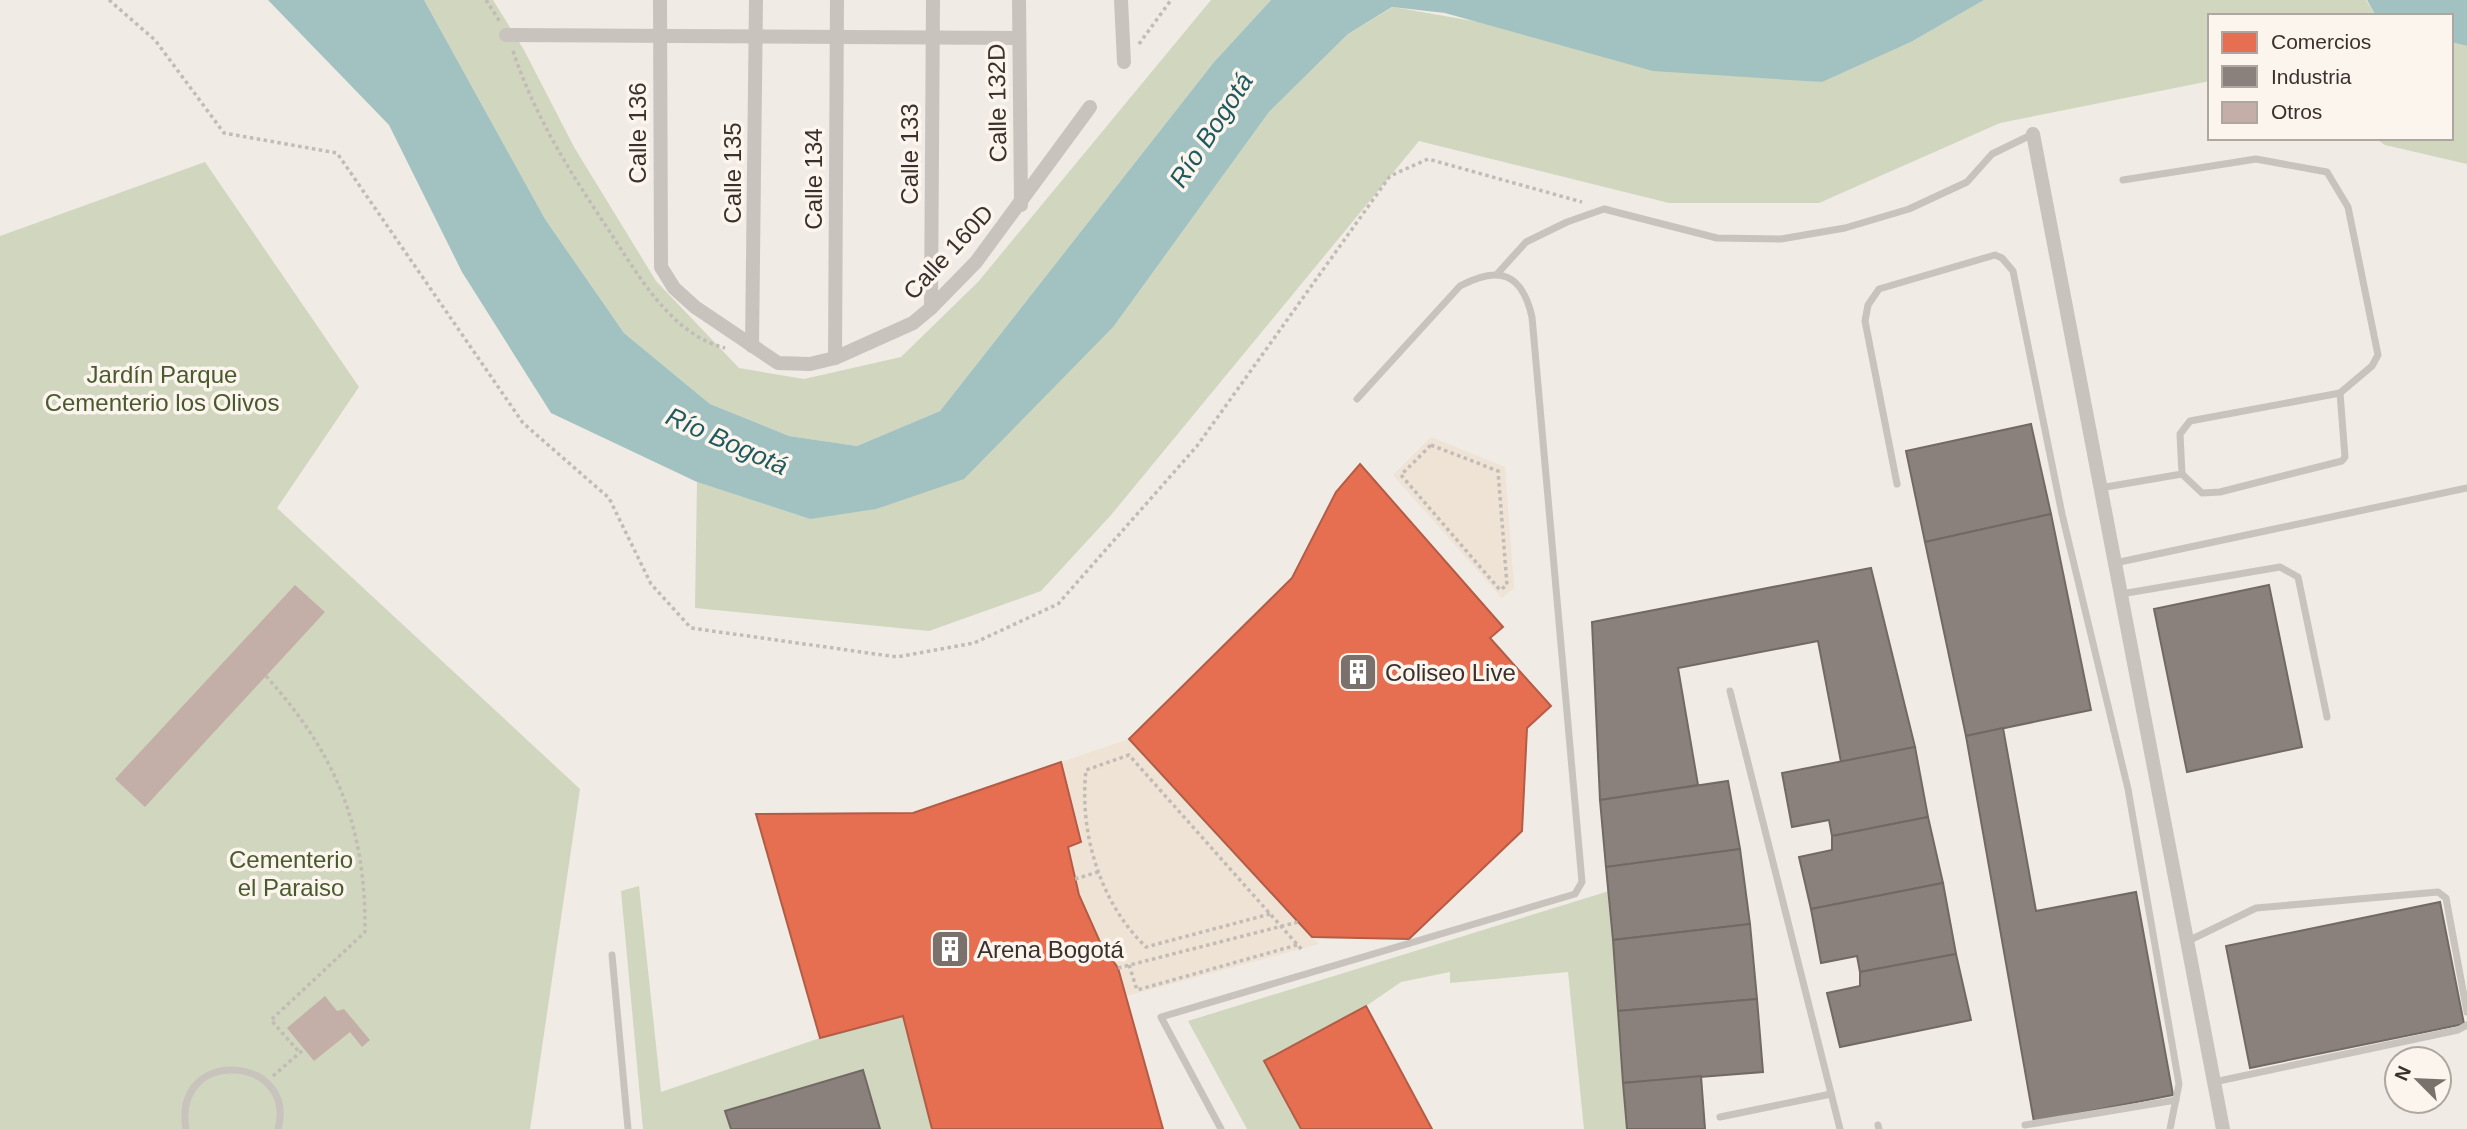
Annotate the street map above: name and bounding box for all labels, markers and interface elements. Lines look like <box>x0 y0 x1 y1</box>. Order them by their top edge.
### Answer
legend <box>2208 14 2453 140</box>
text: Comercios <box>2271 30 2371 53</box>
street label: Calle 132D <box>982 43 1012 163</box>
text: Industria <box>2271 65 2352 88</box>
water label: Río Bogotá <box>1163 67 1259 193</box>
street label: Calle 136 <box>624 82 651 184</box>
text: Otros <box>2271 100 2322 123</box>
street label: Calle 133 <box>896 103 923 205</box>
street label: Calle 135 <box>719 122 746 224</box>
street label: Calle 134 <box>800 128 827 230</box>
street label: Calle 160D <box>898 199 998 305</box>
park label: Jardín Parque Cementerio los Olivos <box>45 361 279 416</box>
water label: Río Bogotá <box>661 401 793 481</box>
building icon: Coliseo Live <box>1337 651 1379 693</box>
place label: Coliseo Live <box>1385 659 1516 686</box>
park label: Cementerio el Paraiso <box>229 846 353 901</box>
building icon: Arena Bogotá <box>929 928 971 970</box>
place label: Arena Bogotá <box>977 936 1124 963</box>
north arrow <box>2383 1045 2453 1115</box>
text: N <box>2391 1063 2415 1084</box>

